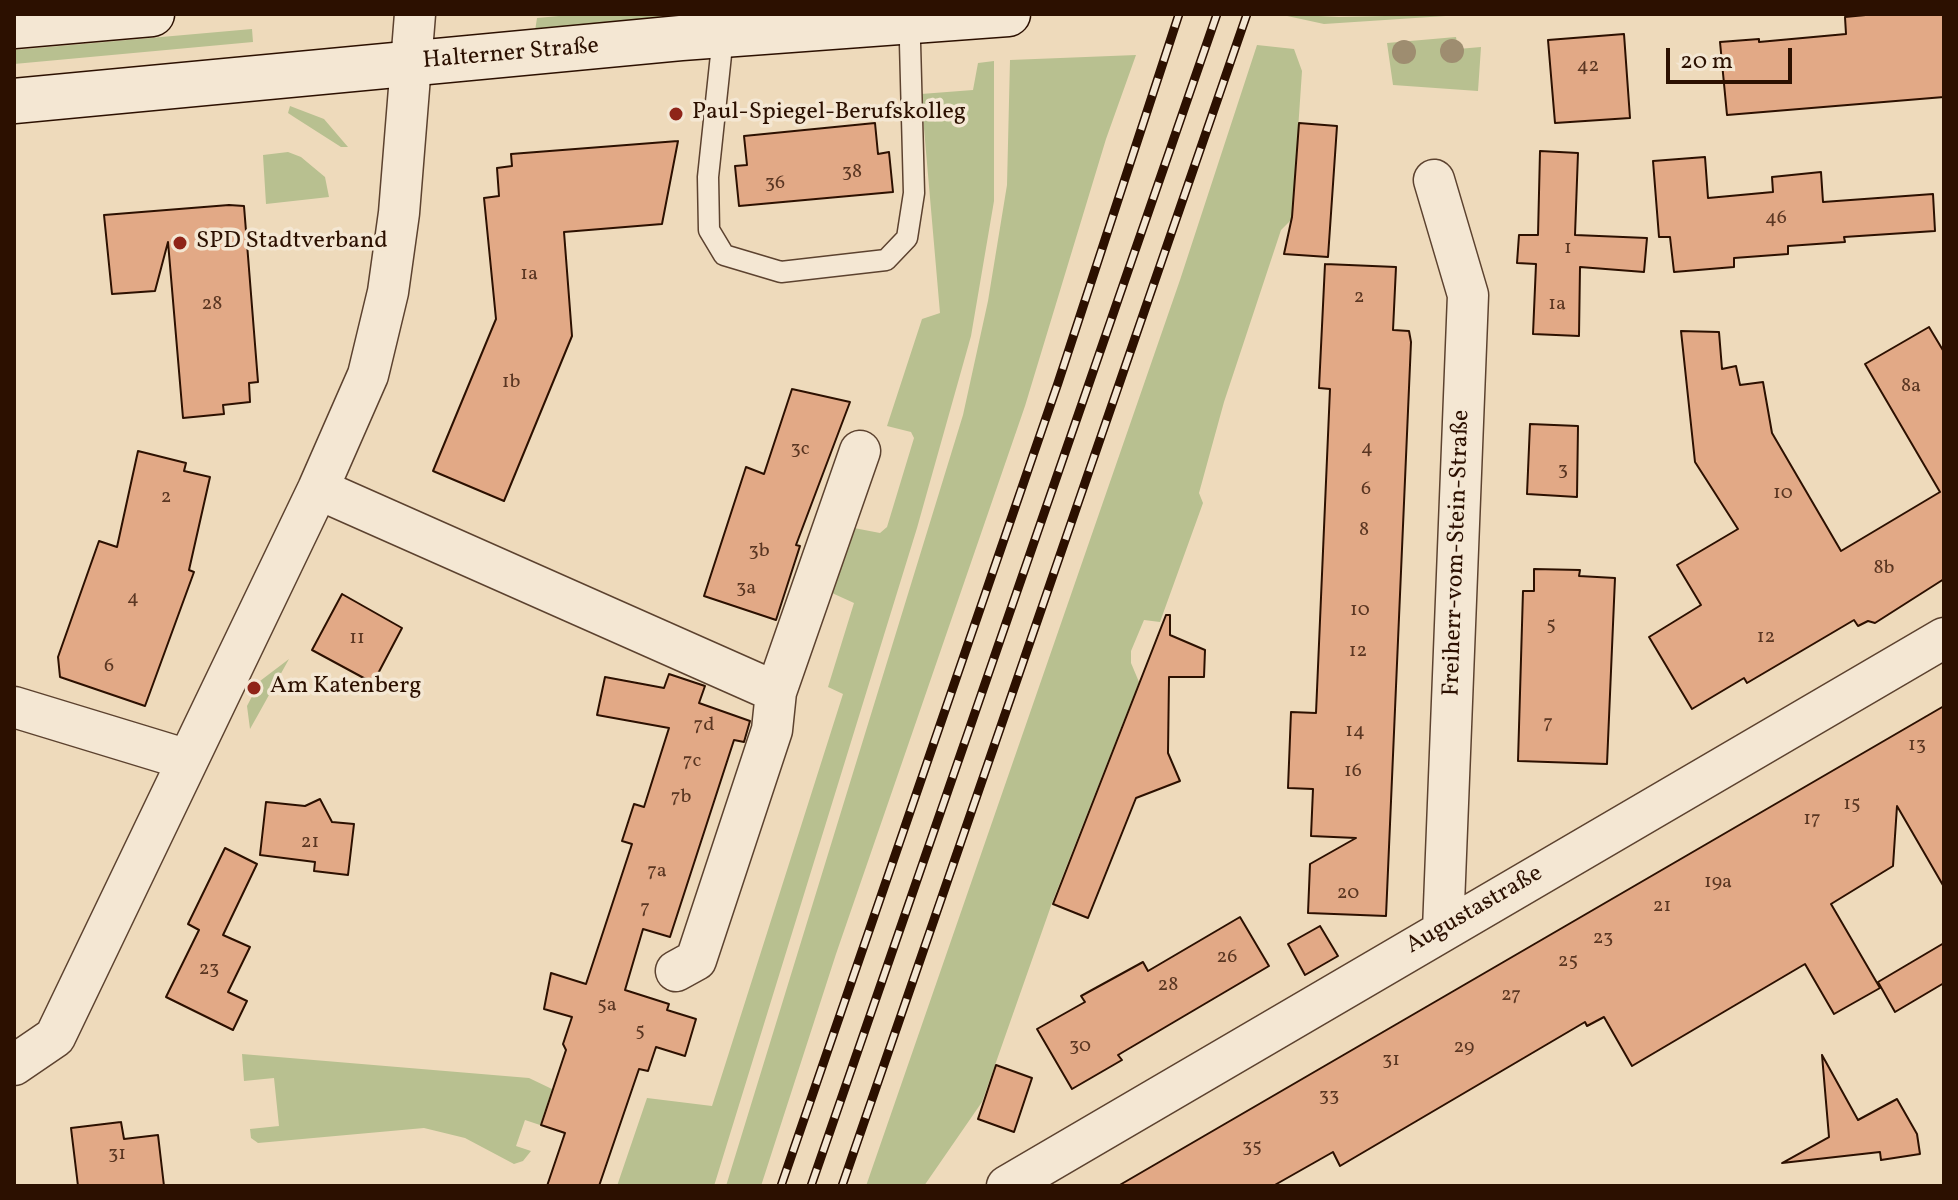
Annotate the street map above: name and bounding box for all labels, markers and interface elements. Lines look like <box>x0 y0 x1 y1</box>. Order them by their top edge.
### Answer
scale bar <box>1670 32 1796 82</box>
street label: Halterner Straße <box>422 33 600 77</box>
text: 20 m <box>1680 45 1733 79</box>
house number: 42 <box>1577 55 1599 79</box>
place label: Paul-Spiegel-Berufskolleg <box>692 100 966 128</box>
marker: Paul-Spiegel-Berufskolleg <box>667 105 685 123</box>
house number: 38 <box>842 161 862 185</box>
house number: 36 <box>765 172 785 196</box>
house number: 46 <box>1765 207 1787 231</box>
place label: SPD Stadtverband <box>196 229 388 257</box>
marker: SPD Stadtverband <box>171 234 189 252</box>
house number: 1 <box>1564 237 1572 261</box>
house number: 1a <box>520 263 538 287</box>
house number: 2 <box>1354 286 1364 310</box>
house number: 28 <box>202 293 222 317</box>
house number: 1a <box>1548 293 1566 317</box>
house number: 1b <box>502 371 520 395</box>
house number: 8a <box>1901 375 1921 399</box>
street label: Freiherr-vom-Stein-Straße <box>1439 409 1477 697</box>
house number: 4 <box>1361 437 1373 461</box>
house number: 3c <box>790 438 810 462</box>
house number: 3 <box>1558 459 1568 483</box>
house number: 6 <box>1361 478 1371 502</box>
house number: 10 <box>1773 482 1793 506</box>
house number: 2 <box>161 486 171 510</box>
house number: 8 <box>1359 519 1369 543</box>
house number: 3b <box>748 540 770 564</box>
house number: 8b <box>1873 557 1895 581</box>
house number: 3a <box>736 577 756 601</box>
house number: 4 <box>127 587 139 611</box>
house number: 10 <box>1350 599 1370 623</box>
house number: 5 <box>1546 614 1556 638</box>
house number: 12 <box>1757 626 1775 650</box>
house number: 11 <box>349 627 365 651</box>
house number: 12 <box>1349 640 1367 664</box>
house number: 6 <box>104 655 114 679</box>
place label: Am Katenberg <box>270 674 422 702</box>
marker: Am Katenberg <box>245 679 263 697</box>
house number: 7 <box>1543 712 1553 736</box>
house number: 7d <box>694 714 714 738</box>
house number: 14 <box>1345 720 1365 744</box>
house number: 13 <box>1908 734 1926 758</box>
house number: 7c <box>683 750 701 774</box>
house number: 16 <box>1344 760 1362 784</box>
house number: 7b <box>671 786 691 810</box>
house number: 15 <box>1843 793 1861 817</box>
house number: 17 <box>1803 808 1821 832</box>
house number: 21 <box>301 831 319 855</box>
house number: 7a <box>647 860 667 884</box>
street label: Augustastraße <box>1402 860 1548 962</box>
house number: 19a <box>1704 871 1732 895</box>
house number: 20 <box>1337 882 1359 906</box>
house number: 21 <box>1653 895 1671 919</box>
house number: 7 <box>640 897 650 921</box>
house number: 23 <box>1593 927 1613 951</box>
house number: 26 <box>1217 946 1237 970</box>
house number: 25 <box>1558 950 1578 974</box>
house number: 23 <box>199 958 219 982</box>
house number: 28 <box>1158 974 1178 998</box>
house number: 27 <box>1501 984 1521 1008</box>
house number: 5a <box>597 994 617 1018</box>
house number: 5 <box>635 1020 645 1044</box>
house number: 30 <box>1069 1035 1091 1059</box>
house number: 29 <box>1454 1036 1474 1060</box>
house number: 31 <box>1382 1049 1400 1073</box>
house number: 33 <box>1319 1085 1339 1109</box>
house number: 35 <box>1242 1136 1262 1160</box>
house number: 31 <box>108 1143 126 1167</box>

